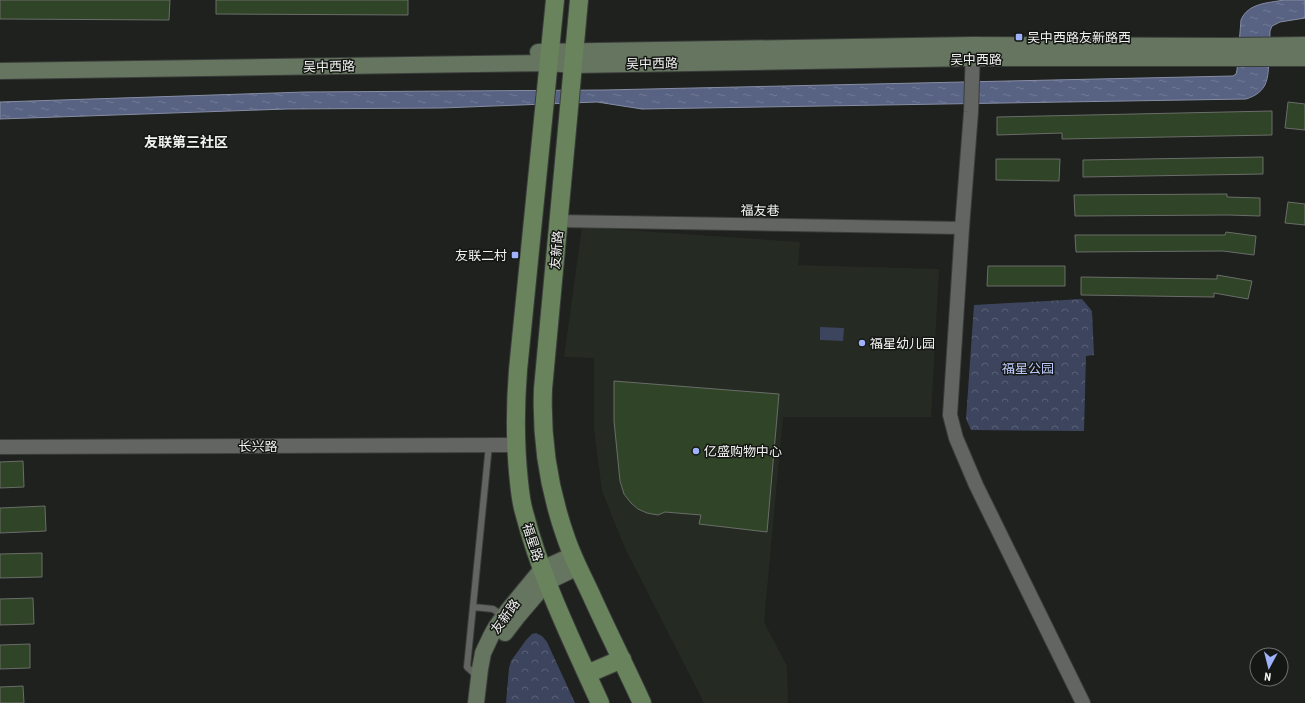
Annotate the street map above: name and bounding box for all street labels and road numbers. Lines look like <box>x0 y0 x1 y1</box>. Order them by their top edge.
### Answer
street label: 吴中西路 <box>950 52 1002 67</box>
street label: 吴中西路 <box>626 56 678 71</box>
street label: 吴中西路 <box>303 59 355 74</box>
street label: 福友巷 <box>740 203 780 218</box>
street label: 友新路 <box>547 230 566 270</box>
street label: 长兴路 <box>238 439 278 454</box>
street label: 福星路 <box>519 521 546 563</box>
street label: 友新路 <box>488 596 523 636</box>

